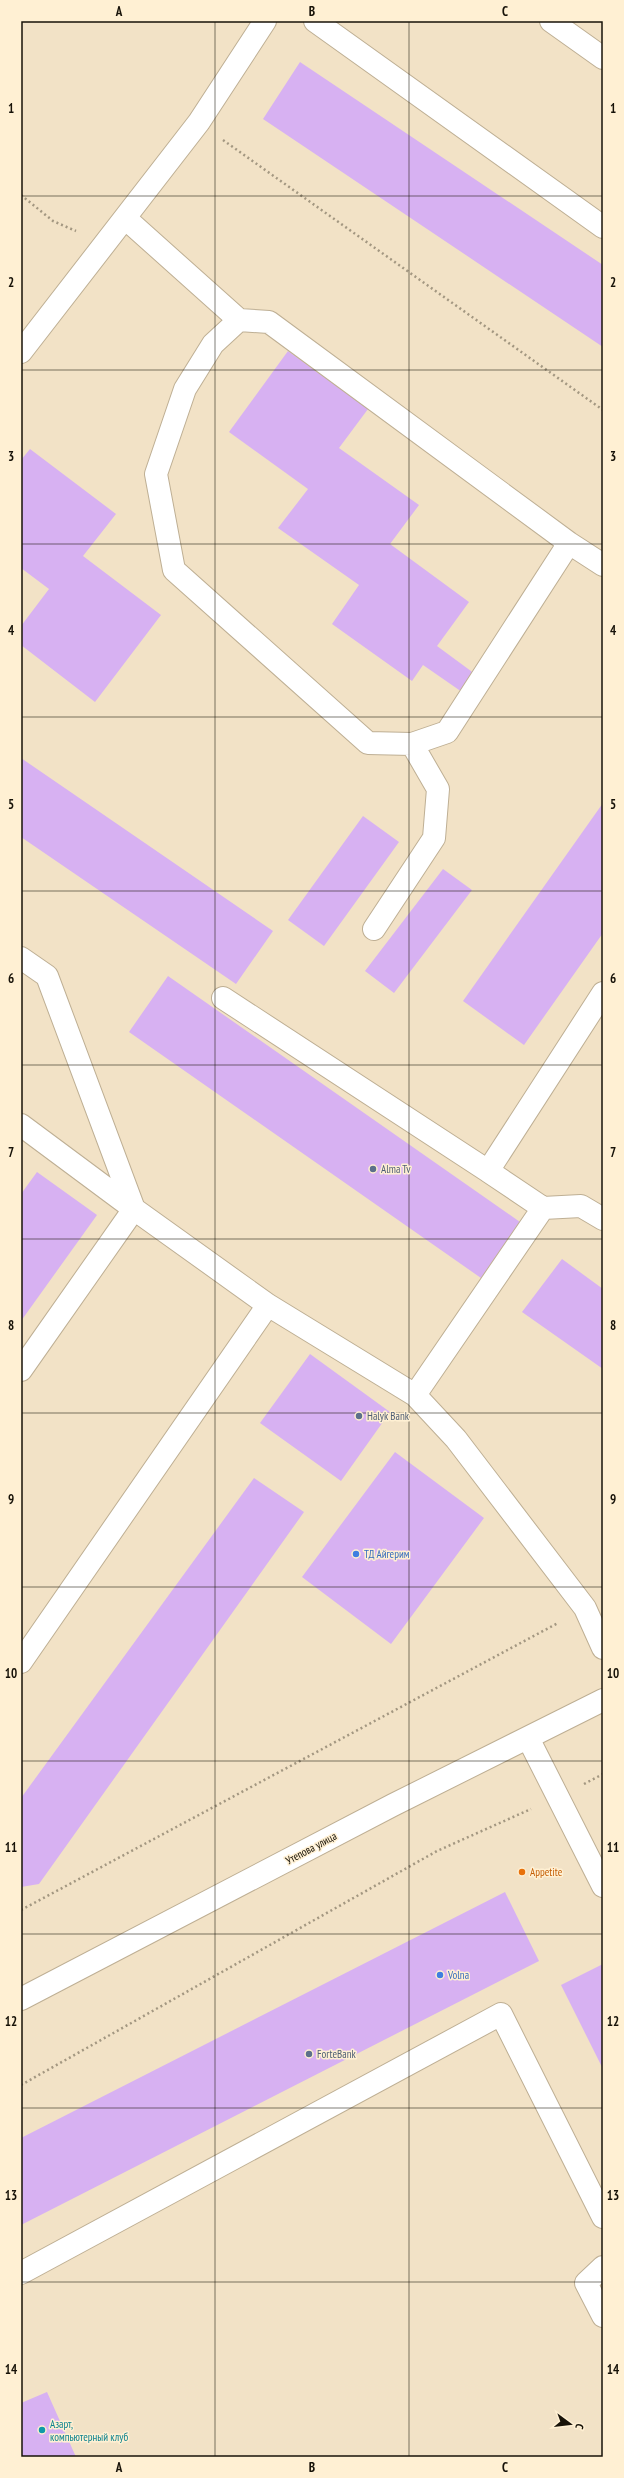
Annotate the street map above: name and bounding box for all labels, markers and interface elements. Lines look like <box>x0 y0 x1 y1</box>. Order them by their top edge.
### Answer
text: A <box>115 3 123 20</box>
text: B <box>309 3 315 20</box>
text: C <box>502 3 508 20</box>
text: 1 <box>8 100 14 117</box>
text: 1 <box>610 100 616 117</box>
text: 2 <box>8 274 14 291</box>
text: 2 <box>610 274 616 291</box>
text: 3 <box>8 448 14 465</box>
text: 3 <box>610 448 616 465</box>
text: 4 <box>8 622 15 639</box>
text: 4 <box>610 622 617 639</box>
text: 5 <box>8 796 14 813</box>
text: 5 <box>610 796 616 813</box>
text: 6 <box>8 970 14 987</box>
text: 6 <box>610 970 616 987</box>
text: 7 <box>8 1144 14 1161</box>
text: 7 <box>610 1144 616 1161</box>
place label: Alma Tv <box>381 1162 411 1176</box>
marker: Alma Tv <box>368 1164 378 1174</box>
text: 8 <box>8 1317 14 1334</box>
text: 8 <box>610 1317 616 1334</box>
place label: Halyk Bank <box>367 1409 410 1423</box>
marker: Halyk Bank <box>354 1411 364 1421</box>
text: 9 <box>8 1491 14 1508</box>
text: 9 <box>610 1491 616 1508</box>
place label: ТД Айгерим <box>364 1547 410 1561</box>
marker: ТД Айгерим <box>351 1549 361 1559</box>
text: 10 <box>5 1665 17 1682</box>
text: 10 <box>607 1665 619 1682</box>
street label: Утепова улица <box>283 1829 339 1867</box>
text: 11 <box>5 1839 17 1856</box>
text: 11 <box>607 1839 619 1856</box>
place label: Appetite <box>530 1865 563 1879</box>
marker: Appetite <box>517 1867 527 1877</box>
place label: Volna <box>447 1968 469 1982</box>
marker: Volna <box>435 1970 445 1980</box>
text: 12 <box>5 2013 17 2030</box>
text: 12 <box>607 2013 619 2030</box>
place label: ForteBank <box>317 2047 356 2061</box>
marker: ForteBank <box>304 2049 314 2059</box>
text: 13 <box>5 2187 17 2204</box>
text: 13 <box>607 2187 619 2204</box>
text: 14 <box>5 2361 18 2378</box>
text: 14 <box>607 2361 620 2378</box>
north arrow <box>550 2404 590 2444</box>
place label: Азарт, компьютерный клуб <box>50 2417 128 2444</box>
text: С <box>572 2422 587 2431</box>
marker: Азарт, компьютерный клуб <box>37 2425 47 2435</box>
text: A <box>115 2459 123 2476</box>
text: B <box>309 2459 315 2476</box>
text: C <box>502 2459 508 2476</box>

